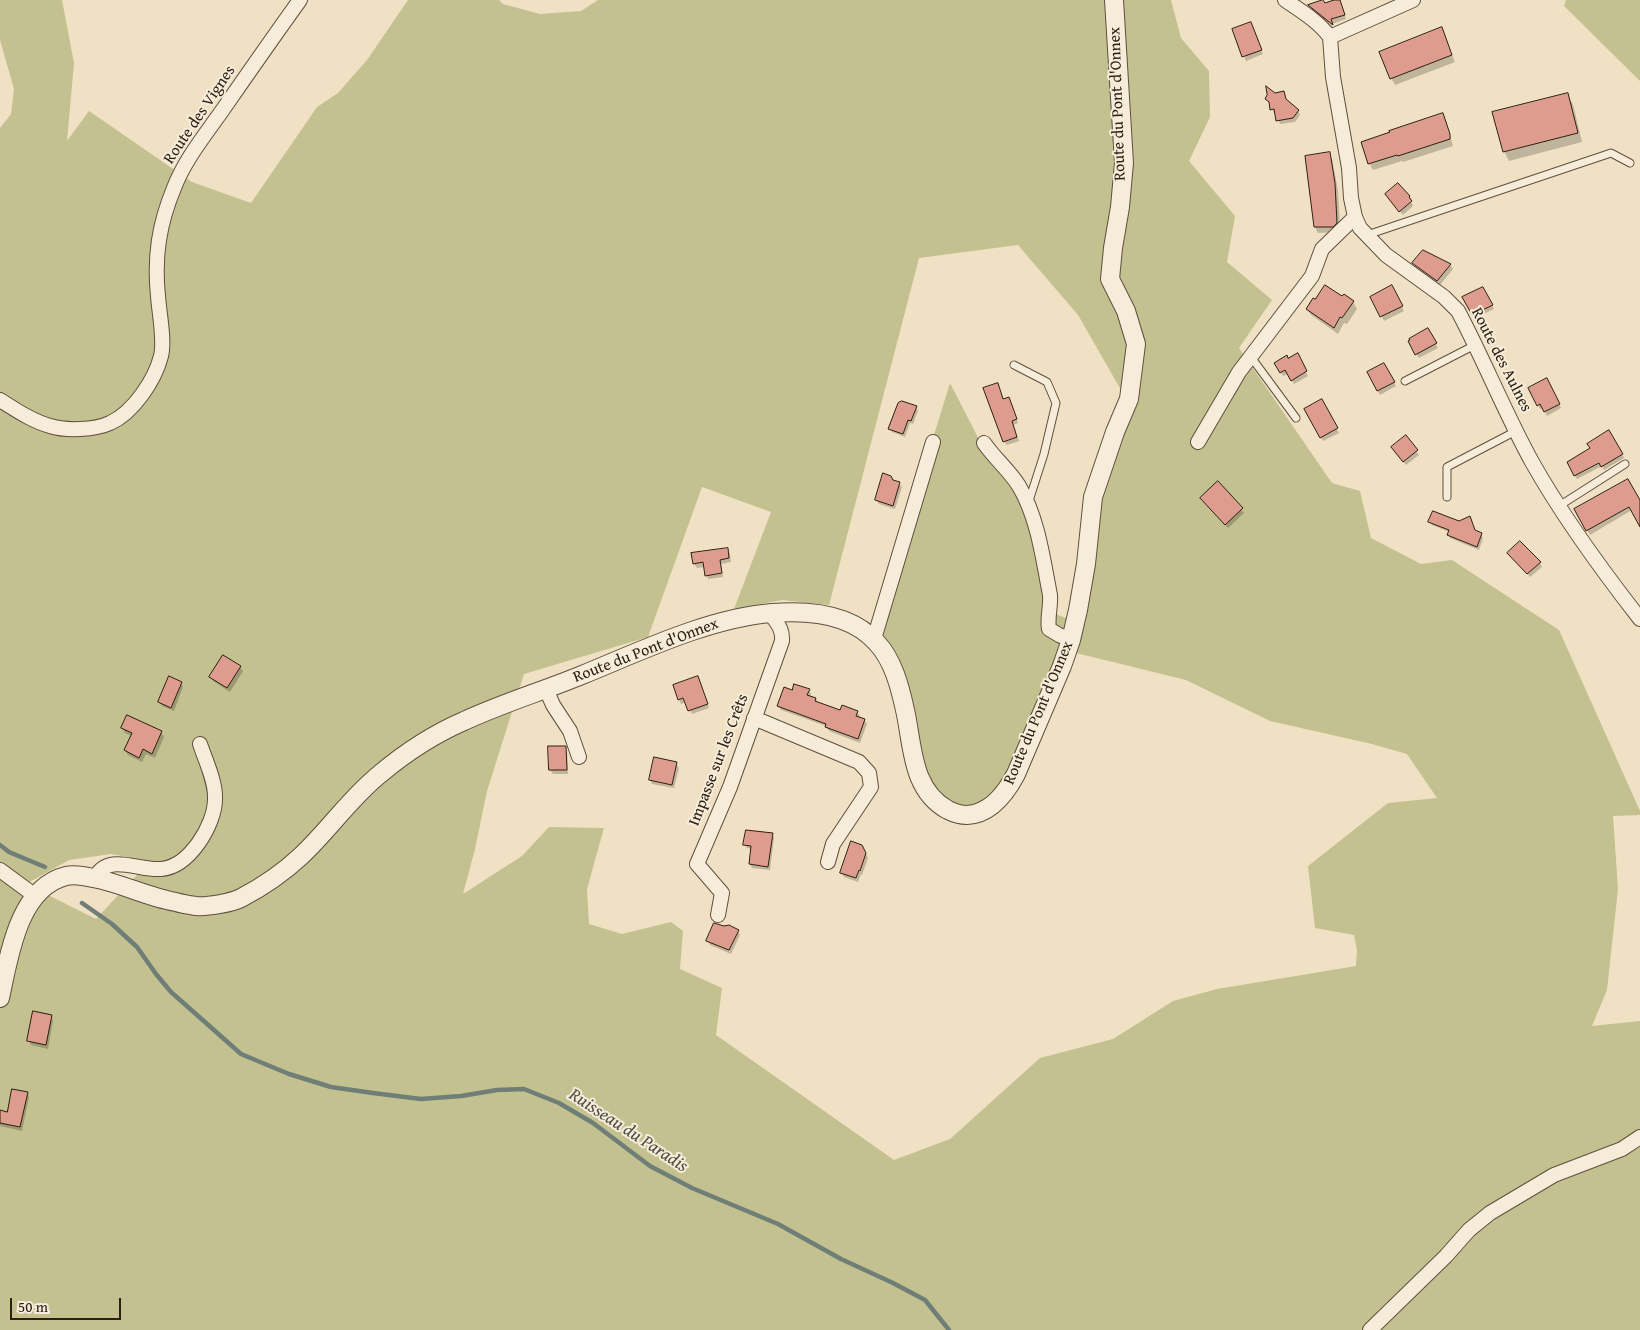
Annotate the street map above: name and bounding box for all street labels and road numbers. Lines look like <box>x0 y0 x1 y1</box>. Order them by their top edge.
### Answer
street label: Route du Pont d'Onnex <box>1106 27 1130 181</box>
street label: Route des Vignes <box>160 62 240 168</box>
street label: Route des Aulnes <box>1466 305 1536 415</box>
street label: Route du Pont d'Onnex <box>571 614 721 688</box>
street label: Route du Pont d'Onnex <box>1000 638 1078 788</box>
street label: Impasse sur les Crêts <box>685 691 753 829</box>

